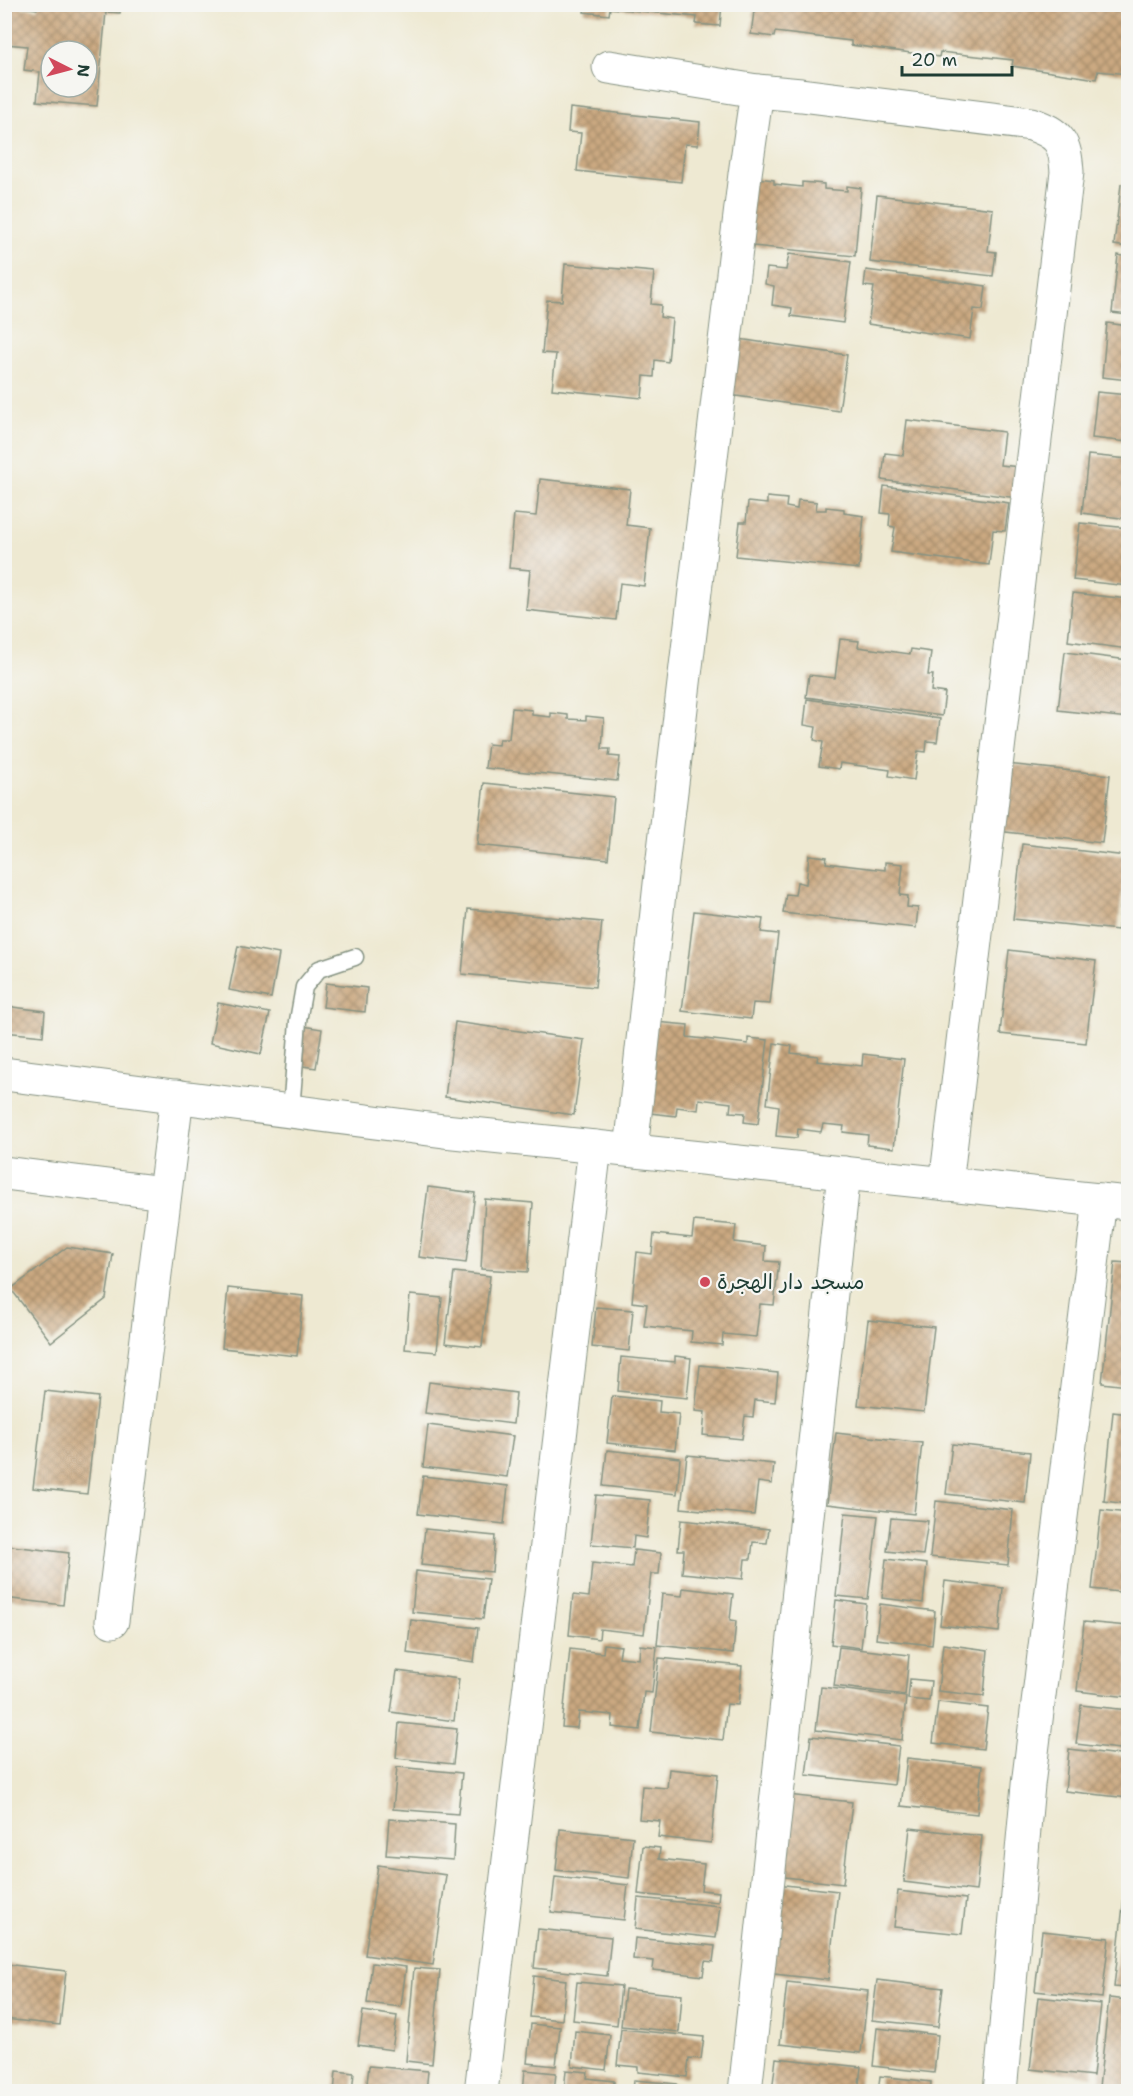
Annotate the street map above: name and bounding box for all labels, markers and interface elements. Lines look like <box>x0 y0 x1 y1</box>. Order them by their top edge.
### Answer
north arrow <box>39 39 99 99</box>
scale bar <box>902 39 1012 77</box>
text: 20 m <box>911 48 957 72</box>
text: N <box>72 63 95 78</box>
place label: مسجد دار الهجرة <box>717 1268 864 1296</box>
marker: مسجد دار الهجرة <box>698 1275 712 1289</box>

